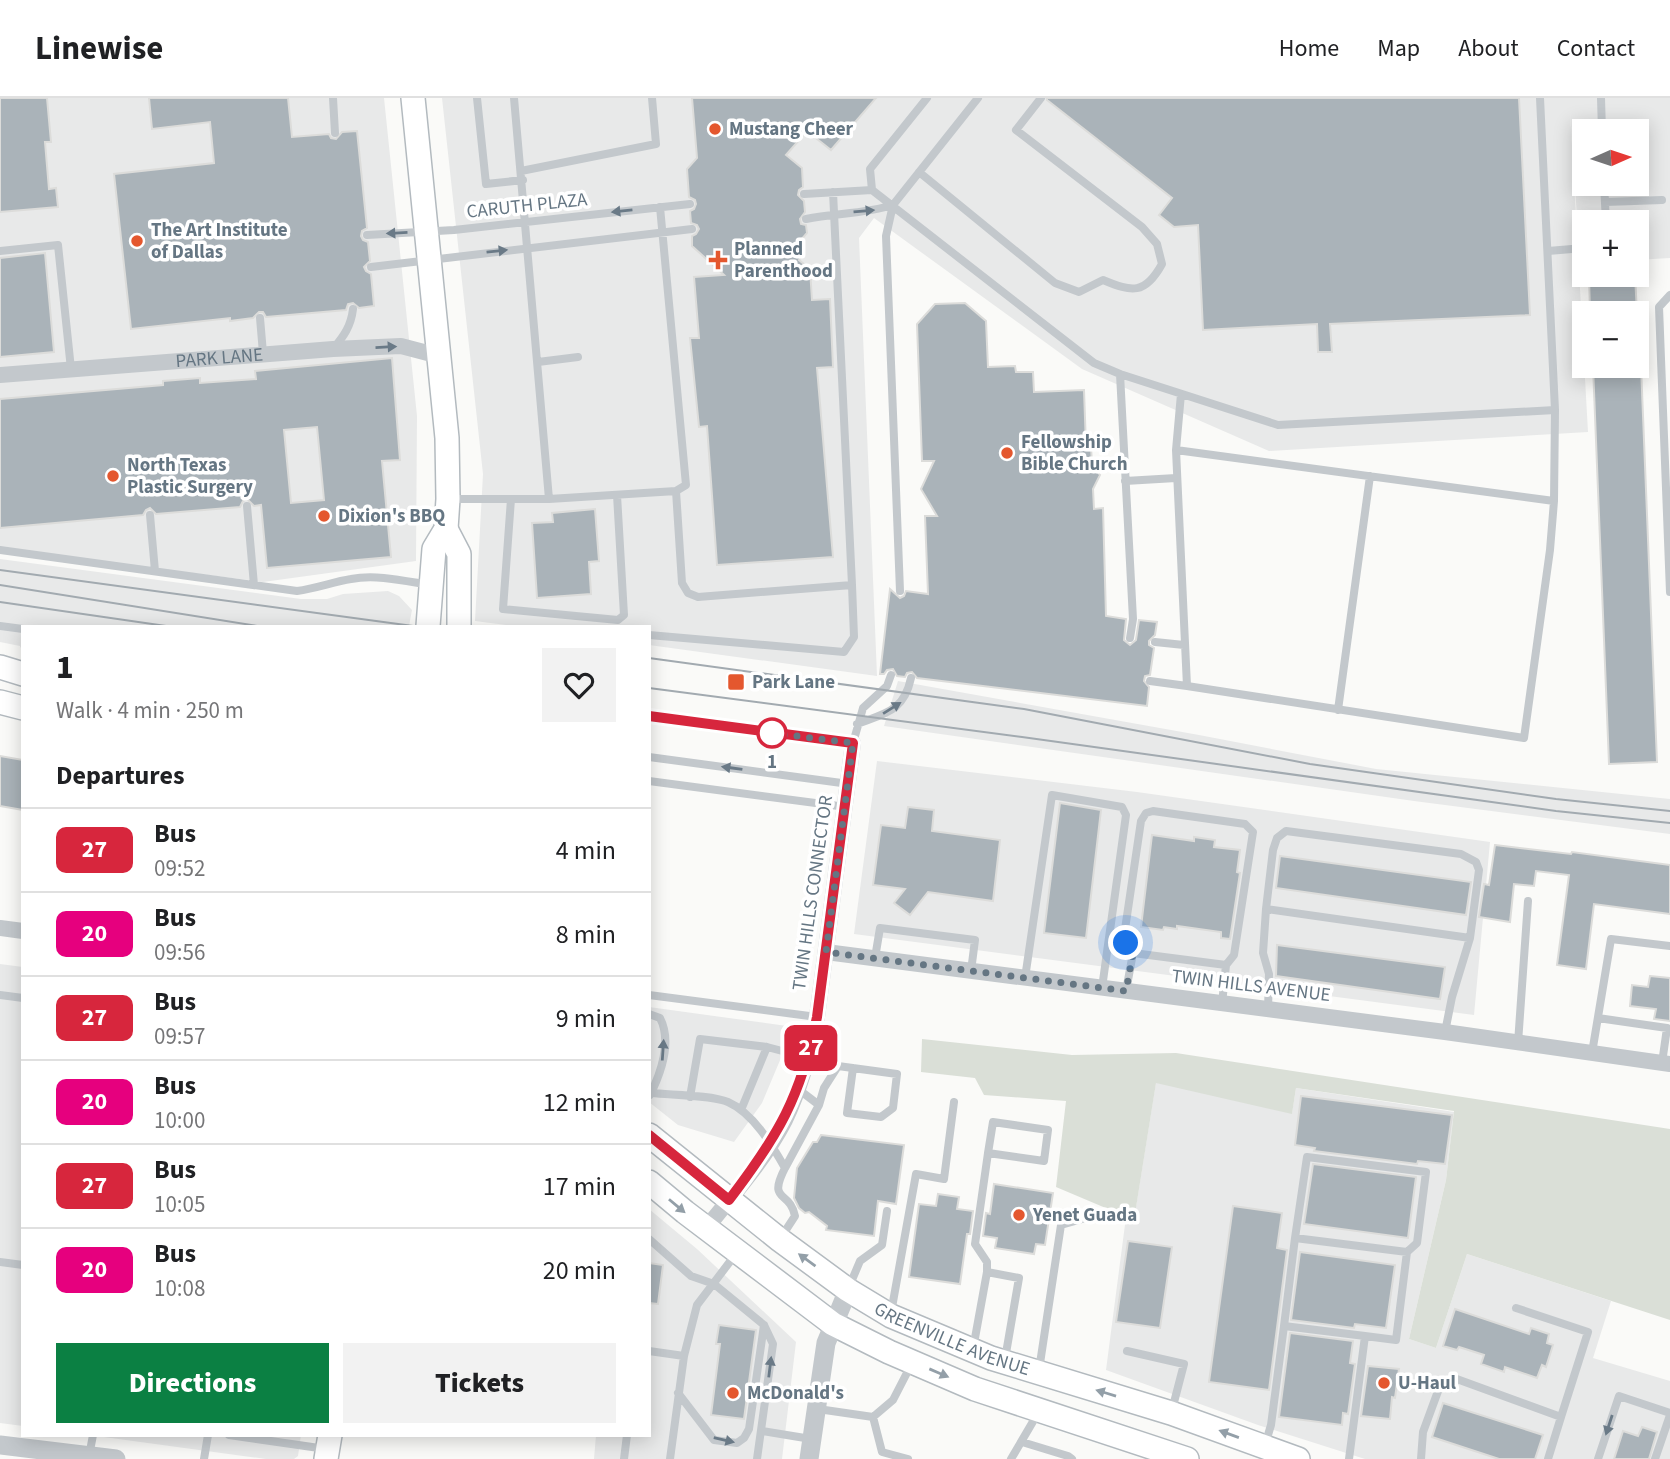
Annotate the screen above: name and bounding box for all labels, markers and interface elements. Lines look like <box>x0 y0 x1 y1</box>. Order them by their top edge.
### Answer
text: Linewise <box>35 25 163 72</box>
text: Home <box>1279 31 1339 66</box>
text: Map <box>1377 31 1420 66</box>
text: About <box>1458 31 1519 66</box>
text: Contact <box>1557 31 1635 66</box>
place label: Mustang Cheer <box>729 116 854 143</box>
north arrow <box>1572 119 1648 196</box>
map controls <box>1572 119 1649 378</box>
marker: Mustang Cheer <box>707 121 723 137</box>
street label: CARUTH PLAZA <box>465 186 589 226</box>
one-way arrow <box>853 205 875 216</box>
one-way arrow <box>611 206 633 217</box>
button: + <box>1572 210 1649 287</box>
place label: The Art Institute of Dallas <box>151 217 288 266</box>
one-way arrow <box>386 228 408 239</box>
marker: The Art Institute of Dallas <box>129 233 145 249</box>
place label: Planned Parenthood <box>734 236 833 285</box>
one-way arrow <box>486 245 508 256</box>
marker: Planned Parenthood <box>708 250 728 270</box>
button: − <box>1572 301 1649 378</box>
street label: PARK LANE <box>175 341 264 375</box>
one-way arrow <box>376 341 398 352</box>
place label: Fellowship Bible Church <box>1021 429 1128 478</box>
marker: Fellowship Bible Church <box>999 445 1015 461</box>
place label: North Texas Plastic Surgery <box>127 452 253 501</box>
marker: North Texas Plastic Surgery <box>105 468 121 484</box>
place label: Dixion's BBQ <box>338 503 445 530</box>
marker: Dixion's BBQ <box>316 508 332 524</box>
text: 1 <box>56 644 74 691</box>
button: heart <box>542 648 616 722</box>
place label: Park Lane <box>752 669 835 696</box>
marker: Park Lane <box>726 672 746 692</box>
text: Walk · 4 min · 250 m <box>56 694 244 727</box>
one-way arrow <box>882 702 902 715</box>
marker: 1 <box>757 718 787 748</box>
place label: 1 <box>767 749 777 776</box>
text: Departures <box>56 757 184 794</box>
one-way arrow <box>721 763 743 774</box>
street label: TWIN HILLS CONNECTOR <box>786 794 840 992</box>
text: Bus <box>154 815 196 852</box>
text: 27 <box>82 832 107 867</box>
text: 4 min <box>556 832 616 869</box>
text: 09:52 <box>154 852 205 885</box>
text: Bus <box>154 899 196 936</box>
text: 20 <box>82 916 107 951</box>
text: 8 min <box>556 916 616 953</box>
your location <box>1108 925 1143 960</box>
text: 09:56 <box>154 936 205 969</box>
street label: TWIN HILLS AVENUE <box>1170 963 1332 1009</box>
text: Bus <box>154 983 196 1020</box>
text: 27 <box>82 1000 107 1035</box>
text: 9 min <box>556 1000 616 1037</box>
text: 09:57 <box>154 1020 205 1053</box>
line badge: 27 <box>780 1025 842 1071</box>
text: 27 <box>798 1030 824 1065</box>
one-way arrow <box>658 1039 669 1061</box>
text: Bus <box>154 1067 196 1104</box>
text: 20 <box>82 1084 107 1119</box>
text: 12 min <box>543 1084 616 1121</box>
text: 10:00 <box>154 1104 205 1137</box>
text: Bus <box>154 1151 196 1188</box>
text: 27 <box>82 1168 107 1203</box>
text: 17 min <box>543 1168 616 1205</box>
text: 10:05 <box>154 1188 205 1221</box>
one-way arrow <box>668 1198 686 1213</box>
place label: Yenet Guada <box>1032 1202 1137 1229</box>
marker: Yenet Guada <box>1011 1207 1027 1223</box>
text: Bus <box>154 1235 196 1272</box>
text: 20 <box>82 1252 107 1287</box>
text: 20 min <box>543 1252 616 1289</box>
one-way arrow <box>798 1253 816 1267</box>
text: 10:08 <box>154 1272 205 1305</box>
street label: GREENVILLE AVENUE <box>869 1295 1033 1383</box>
button: Directions <box>56 1343 329 1423</box>
button: Tickets <box>343 1343 616 1423</box>
one-way arrow <box>765 1356 776 1378</box>
one-way arrow <box>929 1368 950 1379</box>
place label: U-Haul <box>1398 1370 1457 1397</box>
marker: U-Haul <box>1376 1375 1392 1391</box>
place label: McDonald's <box>747 1380 844 1407</box>
marker: McDonald's <box>725 1385 741 1401</box>
one-way arrow <box>1095 1388 1116 1398</box>
one-way arrow <box>1604 1415 1614 1436</box>
one-way arrow <box>1219 1428 1240 1439</box>
one-way arrow <box>714 1435 736 1446</box>

